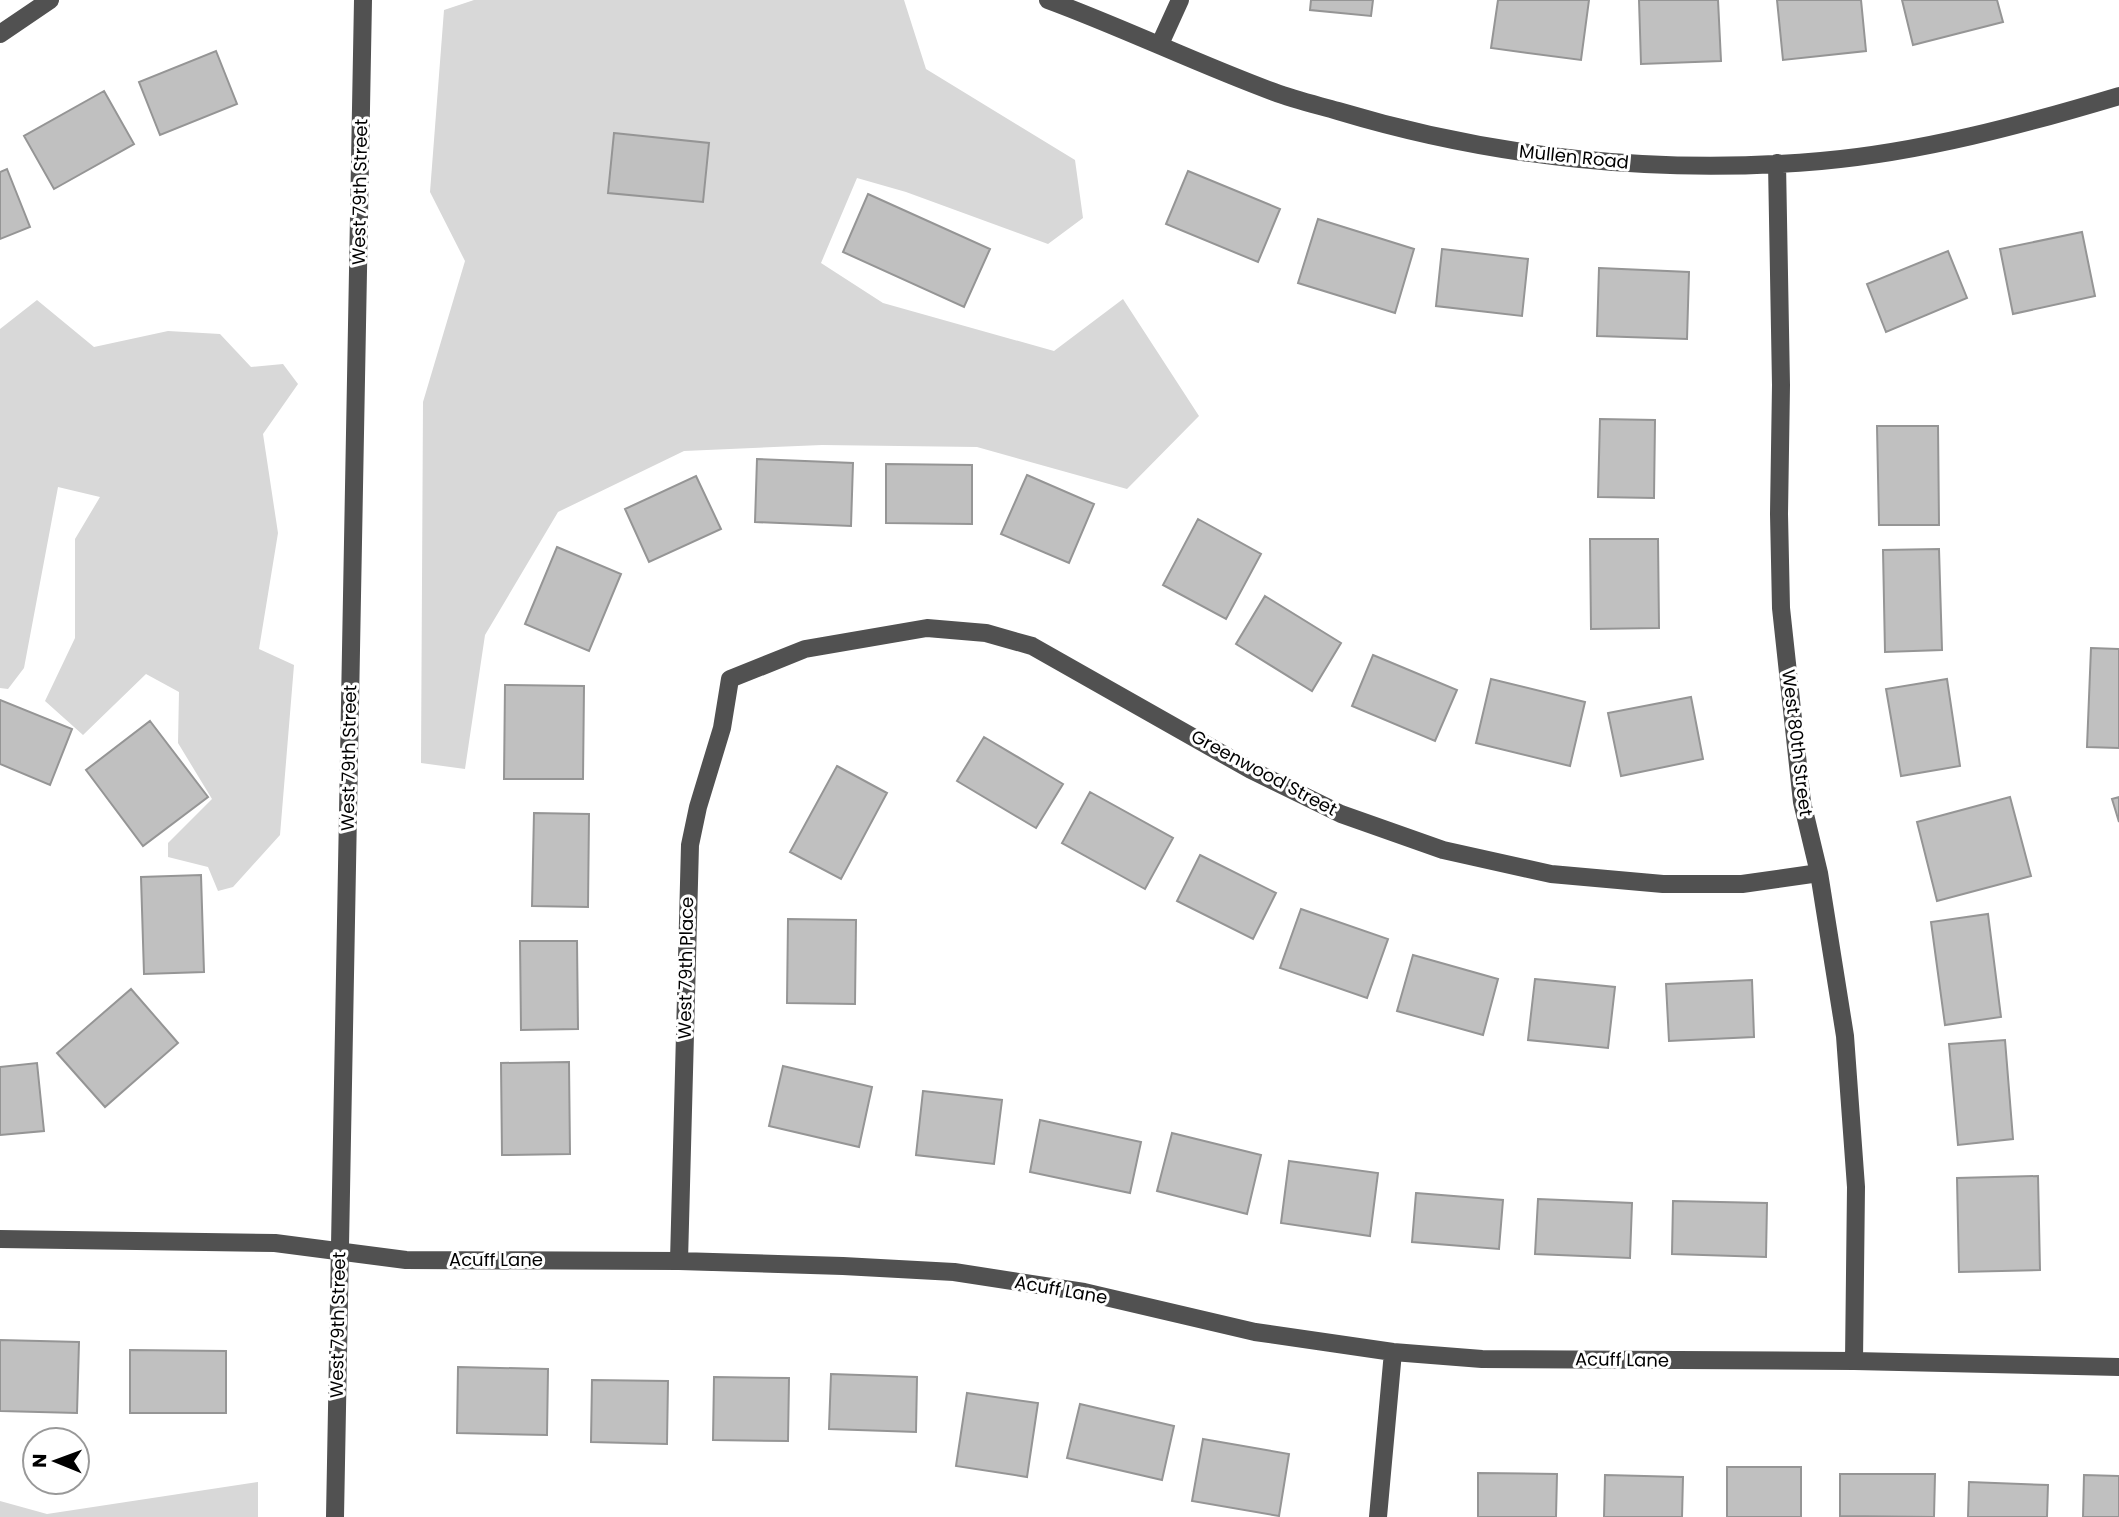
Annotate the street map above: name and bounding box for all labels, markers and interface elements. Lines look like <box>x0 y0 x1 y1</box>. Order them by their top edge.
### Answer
street label: West 79th Street <box>346 119 373 265</box>
street label: Mullen Road <box>1518 138 1630 175</box>
street label: West 80th Street <box>1776 668 1819 818</box>
street label: West 79th Street <box>335 685 362 831</box>
street label: Greenwood Street <box>1187 723 1342 822</box>
street label: West 79th Place <box>672 896 699 1040</box>
street label: Acuff Lane <box>449 1247 543 1272</box>
street label: West 79th Street <box>324 1252 351 1398</box>
street label: Acuff Lane <box>1013 1269 1109 1310</box>
street label: Acuff Lane <box>1575 1346 1669 1373</box>
north arrow <box>21 1426 91 1496</box>
text: N <box>26 1453 53 1468</box>

